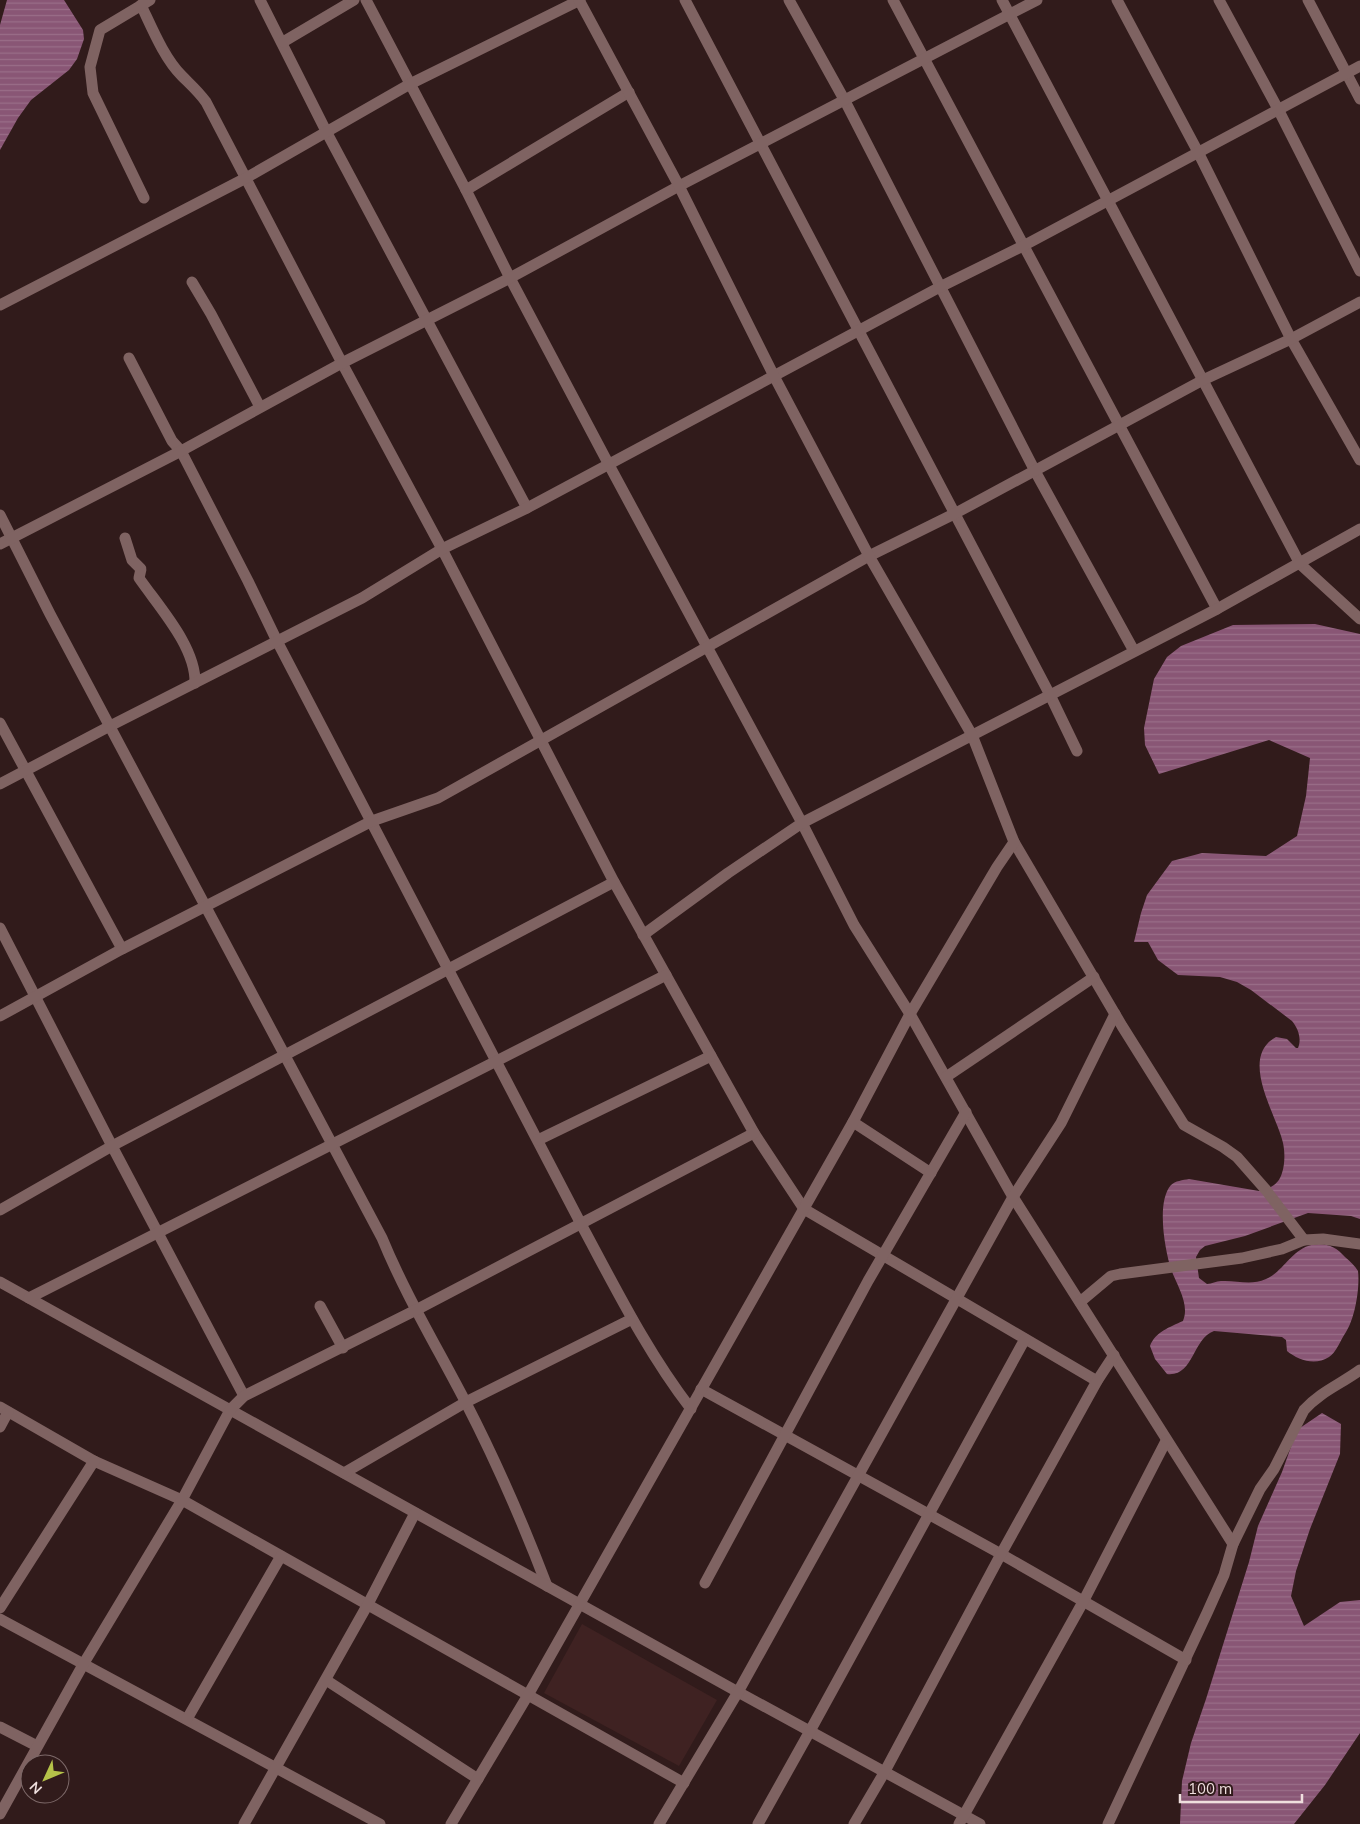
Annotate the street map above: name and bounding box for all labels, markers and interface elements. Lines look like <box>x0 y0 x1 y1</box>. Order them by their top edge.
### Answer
north arrow <box>20 1754 70 1804</box>
scale bar <box>1180 1772 1302 1804</box>
text: N <box>26 1778 46 1798</box>
text: 100 m <box>1188 1779 1232 1798</box>

